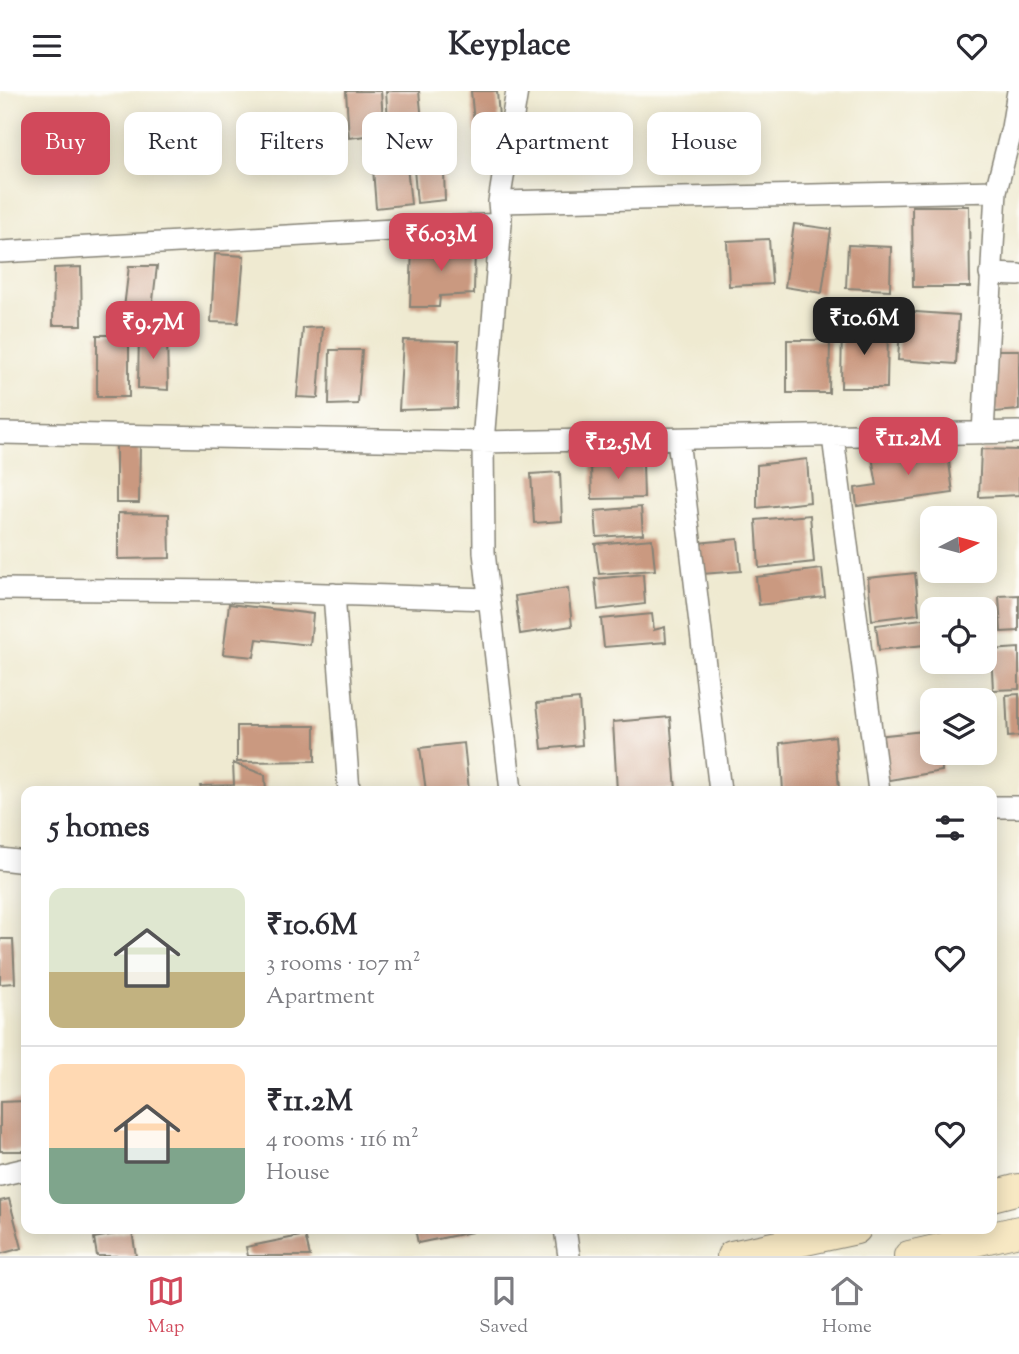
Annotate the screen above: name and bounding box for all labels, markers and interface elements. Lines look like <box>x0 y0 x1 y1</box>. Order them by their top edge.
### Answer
text: Keyplace <box>448 23 571 69</box>
icon: menu <box>28 27 66 65</box>
icon: heart <box>953 27 991 65</box>
chip: Buy <box>21 112 110 175</box>
chip: Rent <box>124 112 222 175</box>
chip: Filters <box>236 112 348 175</box>
chip: New <box>362 112 457 175</box>
chip: Apartment <box>471 112 633 175</box>
chip: House <box>647 112 761 175</box>
pin: ₹6.03M <box>384 213 498 273</box>
text: ₹6.03M <box>405 219 477 252</box>
pin: ₹10.6M <box>807 297 921 357</box>
pin: ₹9.7M <box>104 301 202 361</box>
text: ₹10.6M <box>829 303 899 336</box>
text: ₹9.7M <box>122 307 184 340</box>
pin: ₹11.2M <box>851 417 965 477</box>
pin: ₹12.5M <box>561 421 675 481</box>
text: ₹11.2M <box>875 423 941 456</box>
text: ₹12.5M <box>585 427 651 460</box>
north arrow <box>920 506 998 583</box>
map controls <box>920 506 997 765</box>
button: locate <box>920 597 997 674</box>
button: layers <box>920 688 997 765</box>
text: 5 homes <box>49 807 150 850</box>
icon: filters <box>931 809 969 847</box>
text: ₹10.6M <box>266 905 358 948</box>
icon: home <box>105 916 189 1000</box>
icon: heart <box>931 939 969 977</box>
text: 3 rooms · 107 m² <box>266 948 421 981</box>
text: Apartment <box>266 981 375 1014</box>
text: ₹11.2M <box>266 1081 353 1124</box>
icon: home <box>105 1092 189 1176</box>
icon: heart <box>931 1115 969 1153</box>
text: 4 rooms · 116 m² <box>266 1124 419 1157</box>
text: House <box>266 1157 330 1190</box>
tab: Map <box>147 1272 185 1341</box>
tab: Saved <box>479 1272 528 1341</box>
tab: Home <box>822 1272 872 1341</box>

